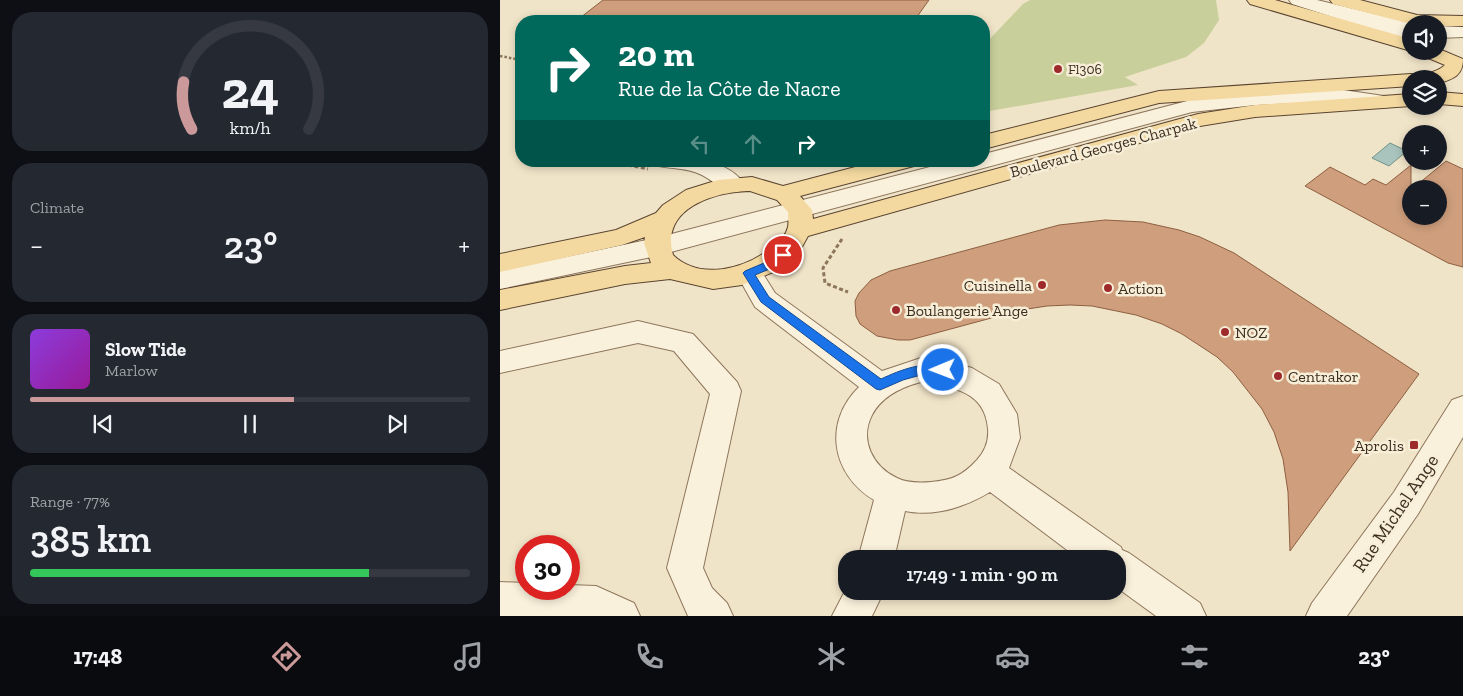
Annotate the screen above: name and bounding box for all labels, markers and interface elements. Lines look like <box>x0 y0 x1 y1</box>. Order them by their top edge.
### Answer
map controls <box>1402 15 1447 225</box>
button: sound <box>1402 15 1447 60</box>
text: 20 m <box>618 33 694 75</box>
icon: right <box>535 35 600 100</box>
text: 24 <box>221 59 279 121</box>
place label: Fl306 <box>1068 61 1102 78</box>
marker: Fl306 <box>1052 63 1064 75</box>
button: layers <box>1402 70 1447 115</box>
text: Rue de la Côte de Nacre <box>618 75 841 102</box>
street label: Boulevard Georges Charpak <box>1008 113 1199 182</box>
text: km/h <box>230 117 270 139</box>
button: + <box>1402 125 1447 170</box>
icon: left <box>686 130 714 158</box>
icon: ahead <box>739 130 767 158</box>
icon: right <box>792 130 820 158</box>
button: − <box>1402 180 1447 225</box>
text: Climate <box>30 198 84 217</box>
text: 23° <box>224 222 278 268</box>
text: − <box>30 229 43 262</box>
text: + <box>458 229 470 262</box>
pin <box>762 234 804 276</box>
icon: arrive <box>769 241 797 269</box>
place label: Cuisinella <box>964 276 1032 295</box>
marker: Cuisinella <box>1036 279 1048 291</box>
place label: Action <box>1118 279 1164 298</box>
marker: Action <box>1102 282 1114 294</box>
place label: Boulangerie Ange <box>906 301 1028 320</box>
marker: Boulangerie Ange <box>890 304 902 316</box>
place label: NOZ <box>1235 323 1267 342</box>
marker: NOZ <box>1219 326 1231 338</box>
text: Slow Tide <box>105 338 186 361</box>
position arrow <box>916 343 968 395</box>
text: Marlow <box>105 361 158 380</box>
place label: Centrakor <box>1288 367 1359 386</box>
marker: Centrakor <box>1272 370 1284 382</box>
icon: previous <box>89 410 117 438</box>
icon: pause <box>236 410 264 438</box>
icon: next <box>383 410 411 438</box>
place label: Aprolis <box>1354 436 1404 455</box>
marker: Aprolis <box>1408 439 1420 451</box>
street label: Rue Michel Ange <box>1347 450 1443 577</box>
text: Range · 77% <box>30 492 110 511</box>
text: 385 km <box>30 516 151 562</box>
speed limit sign: 30 <box>515 535 580 600</box>
text: 17:49 · 1 min · 90 m <box>906 563 1058 586</box>
icon: directions <box>269 639 304 674</box>
icon: music <box>451 639 486 674</box>
icon: phone <box>632 639 667 674</box>
icon: climate <box>814 639 849 674</box>
icon: car <box>995 639 1030 674</box>
icon: filters <box>1177 639 1212 674</box>
text: 17:48 <box>73 643 122 670</box>
text: 23° <box>1358 643 1390 670</box>

